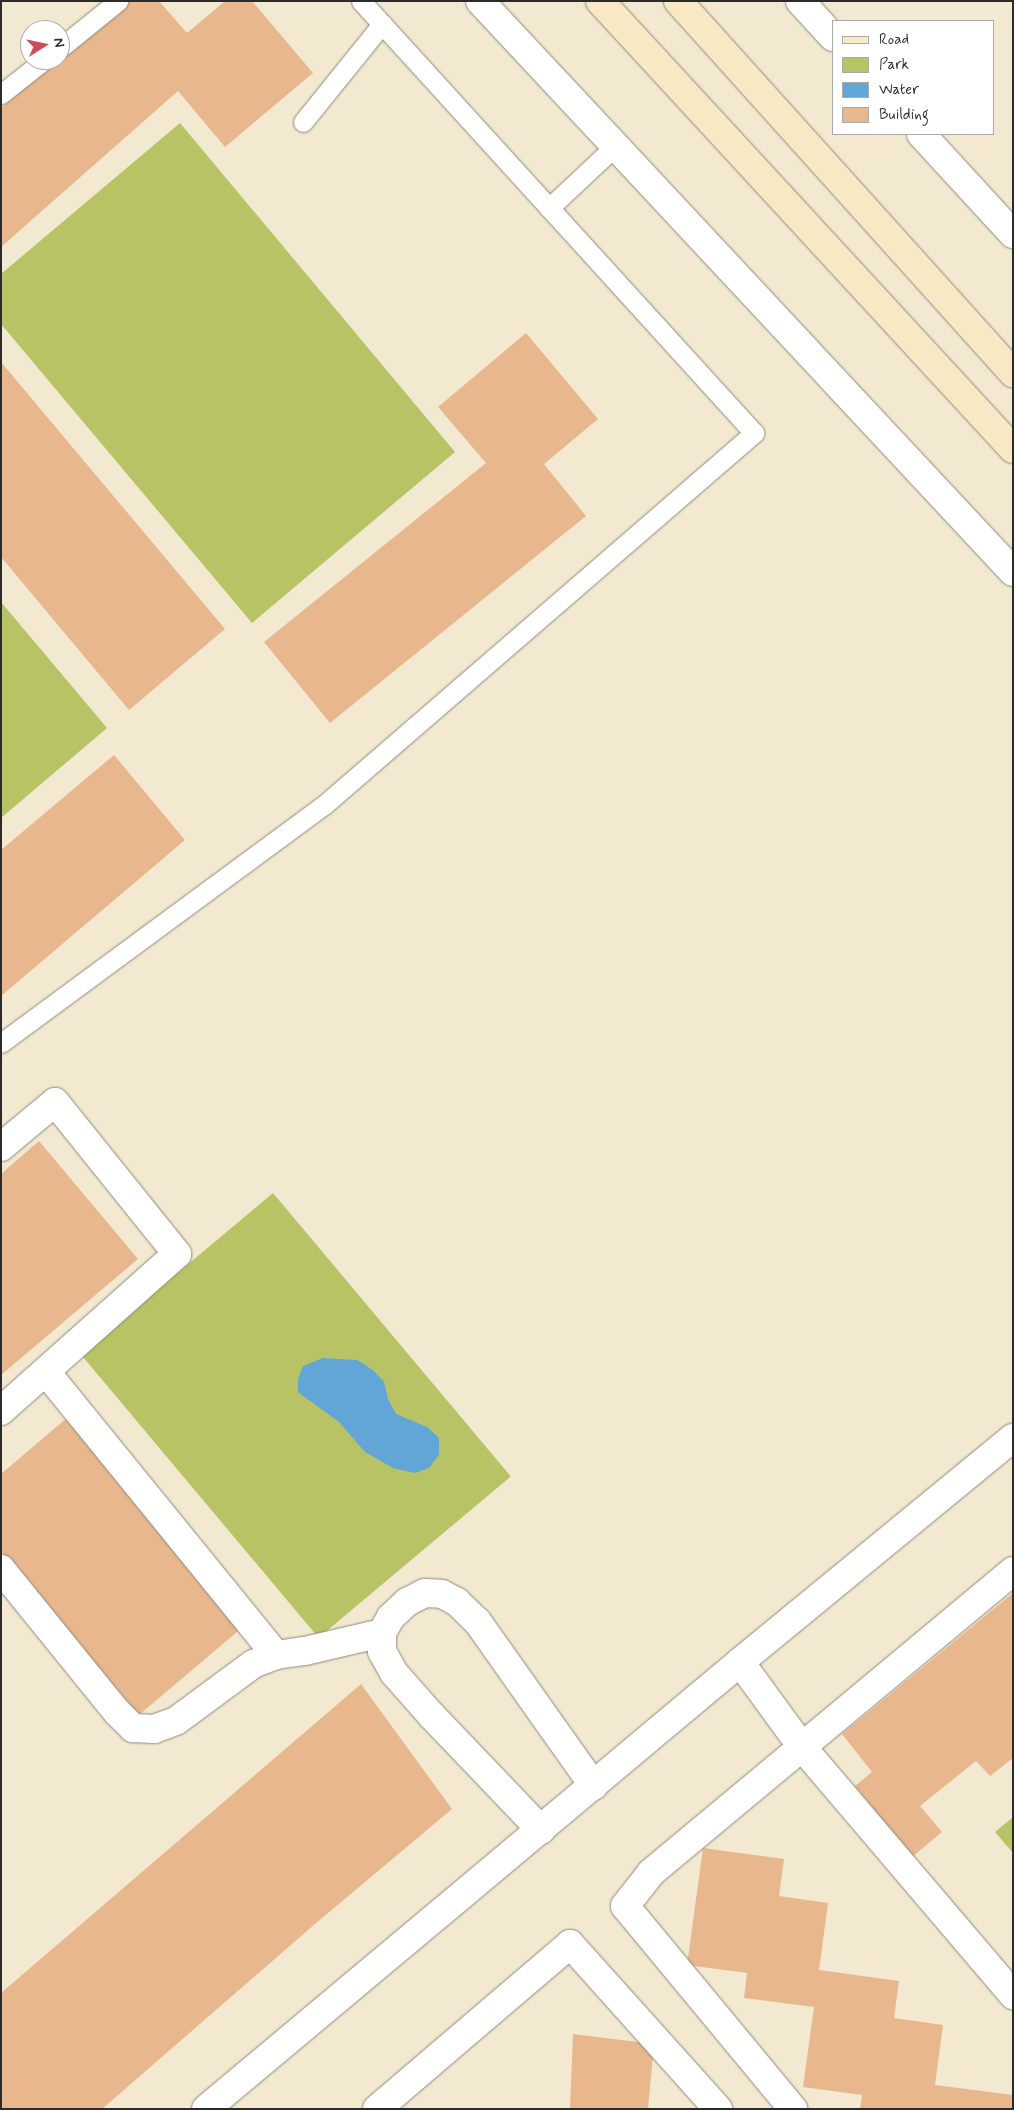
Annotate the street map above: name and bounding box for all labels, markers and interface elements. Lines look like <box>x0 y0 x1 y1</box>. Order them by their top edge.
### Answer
north arrow <box>20 20 70 70</box>
legend <box>832 20 994 135</box>
text: Road <box>879 30 909 50</box>
text: N <box>49 36 68 49</box>
text: Park <box>879 55 909 75</box>
text: Water <box>879 80 919 100</box>
text: Building <box>879 105 929 125</box>

